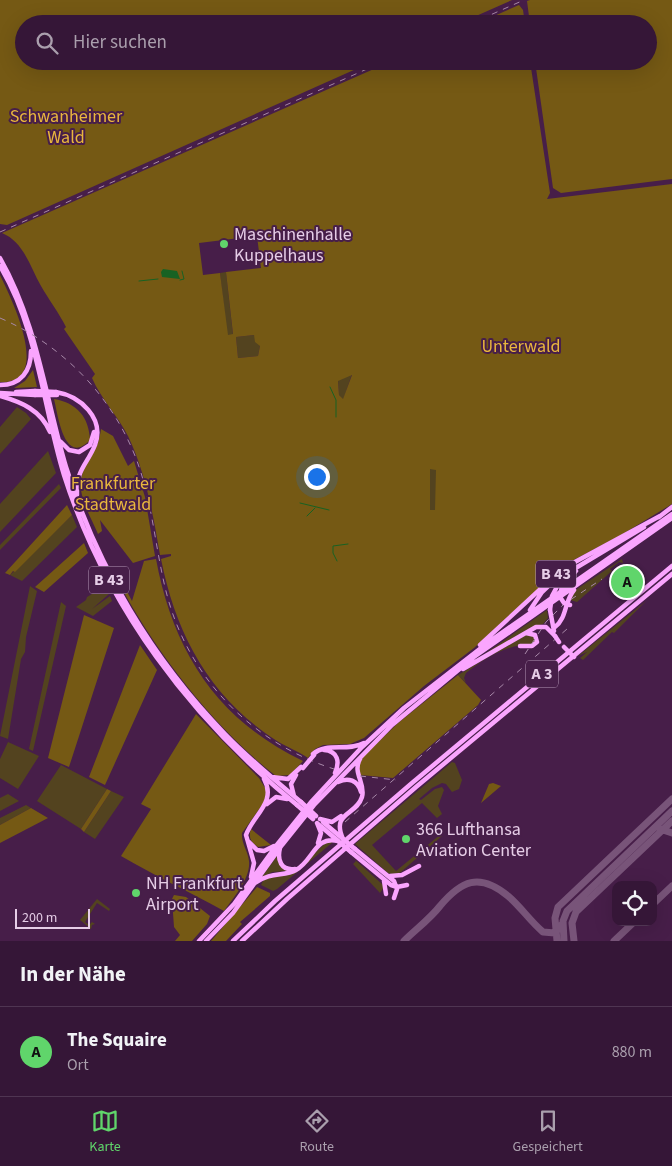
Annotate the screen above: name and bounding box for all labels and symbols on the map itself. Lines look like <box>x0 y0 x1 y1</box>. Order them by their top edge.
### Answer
park label: Schwanheimer Wald <box>10 104 123 150</box>
place label: Maschinenhalle Kuppelhaus <box>234 222 352 268</box>
marker: Maschinenhalle Kuppelhaus <box>218 238 230 250</box>
park label: Unterwald <box>481 334 561 359</box>
your location <box>304 464 330 490</box>
park label: Frankfurter Stadtwald <box>71 471 156 517</box>
road number: B 43 <box>536 560 576 588</box>
pin: A <box>611 563 643 601</box>
road number: B 43 <box>89 566 129 594</box>
road number: A 3 <box>526 661 558 688</box>
place label: 366 Lufthansa Aviation Center <box>416 817 532 863</box>
marker: 366 Lufthansa Aviation Center <box>400 833 412 845</box>
place label: NH Frankfurt Airport <box>146 871 243 917</box>
marker: NH Frankfurt Airport <box>130 887 142 899</box>
scale bar <box>15 906 90 929</box>

